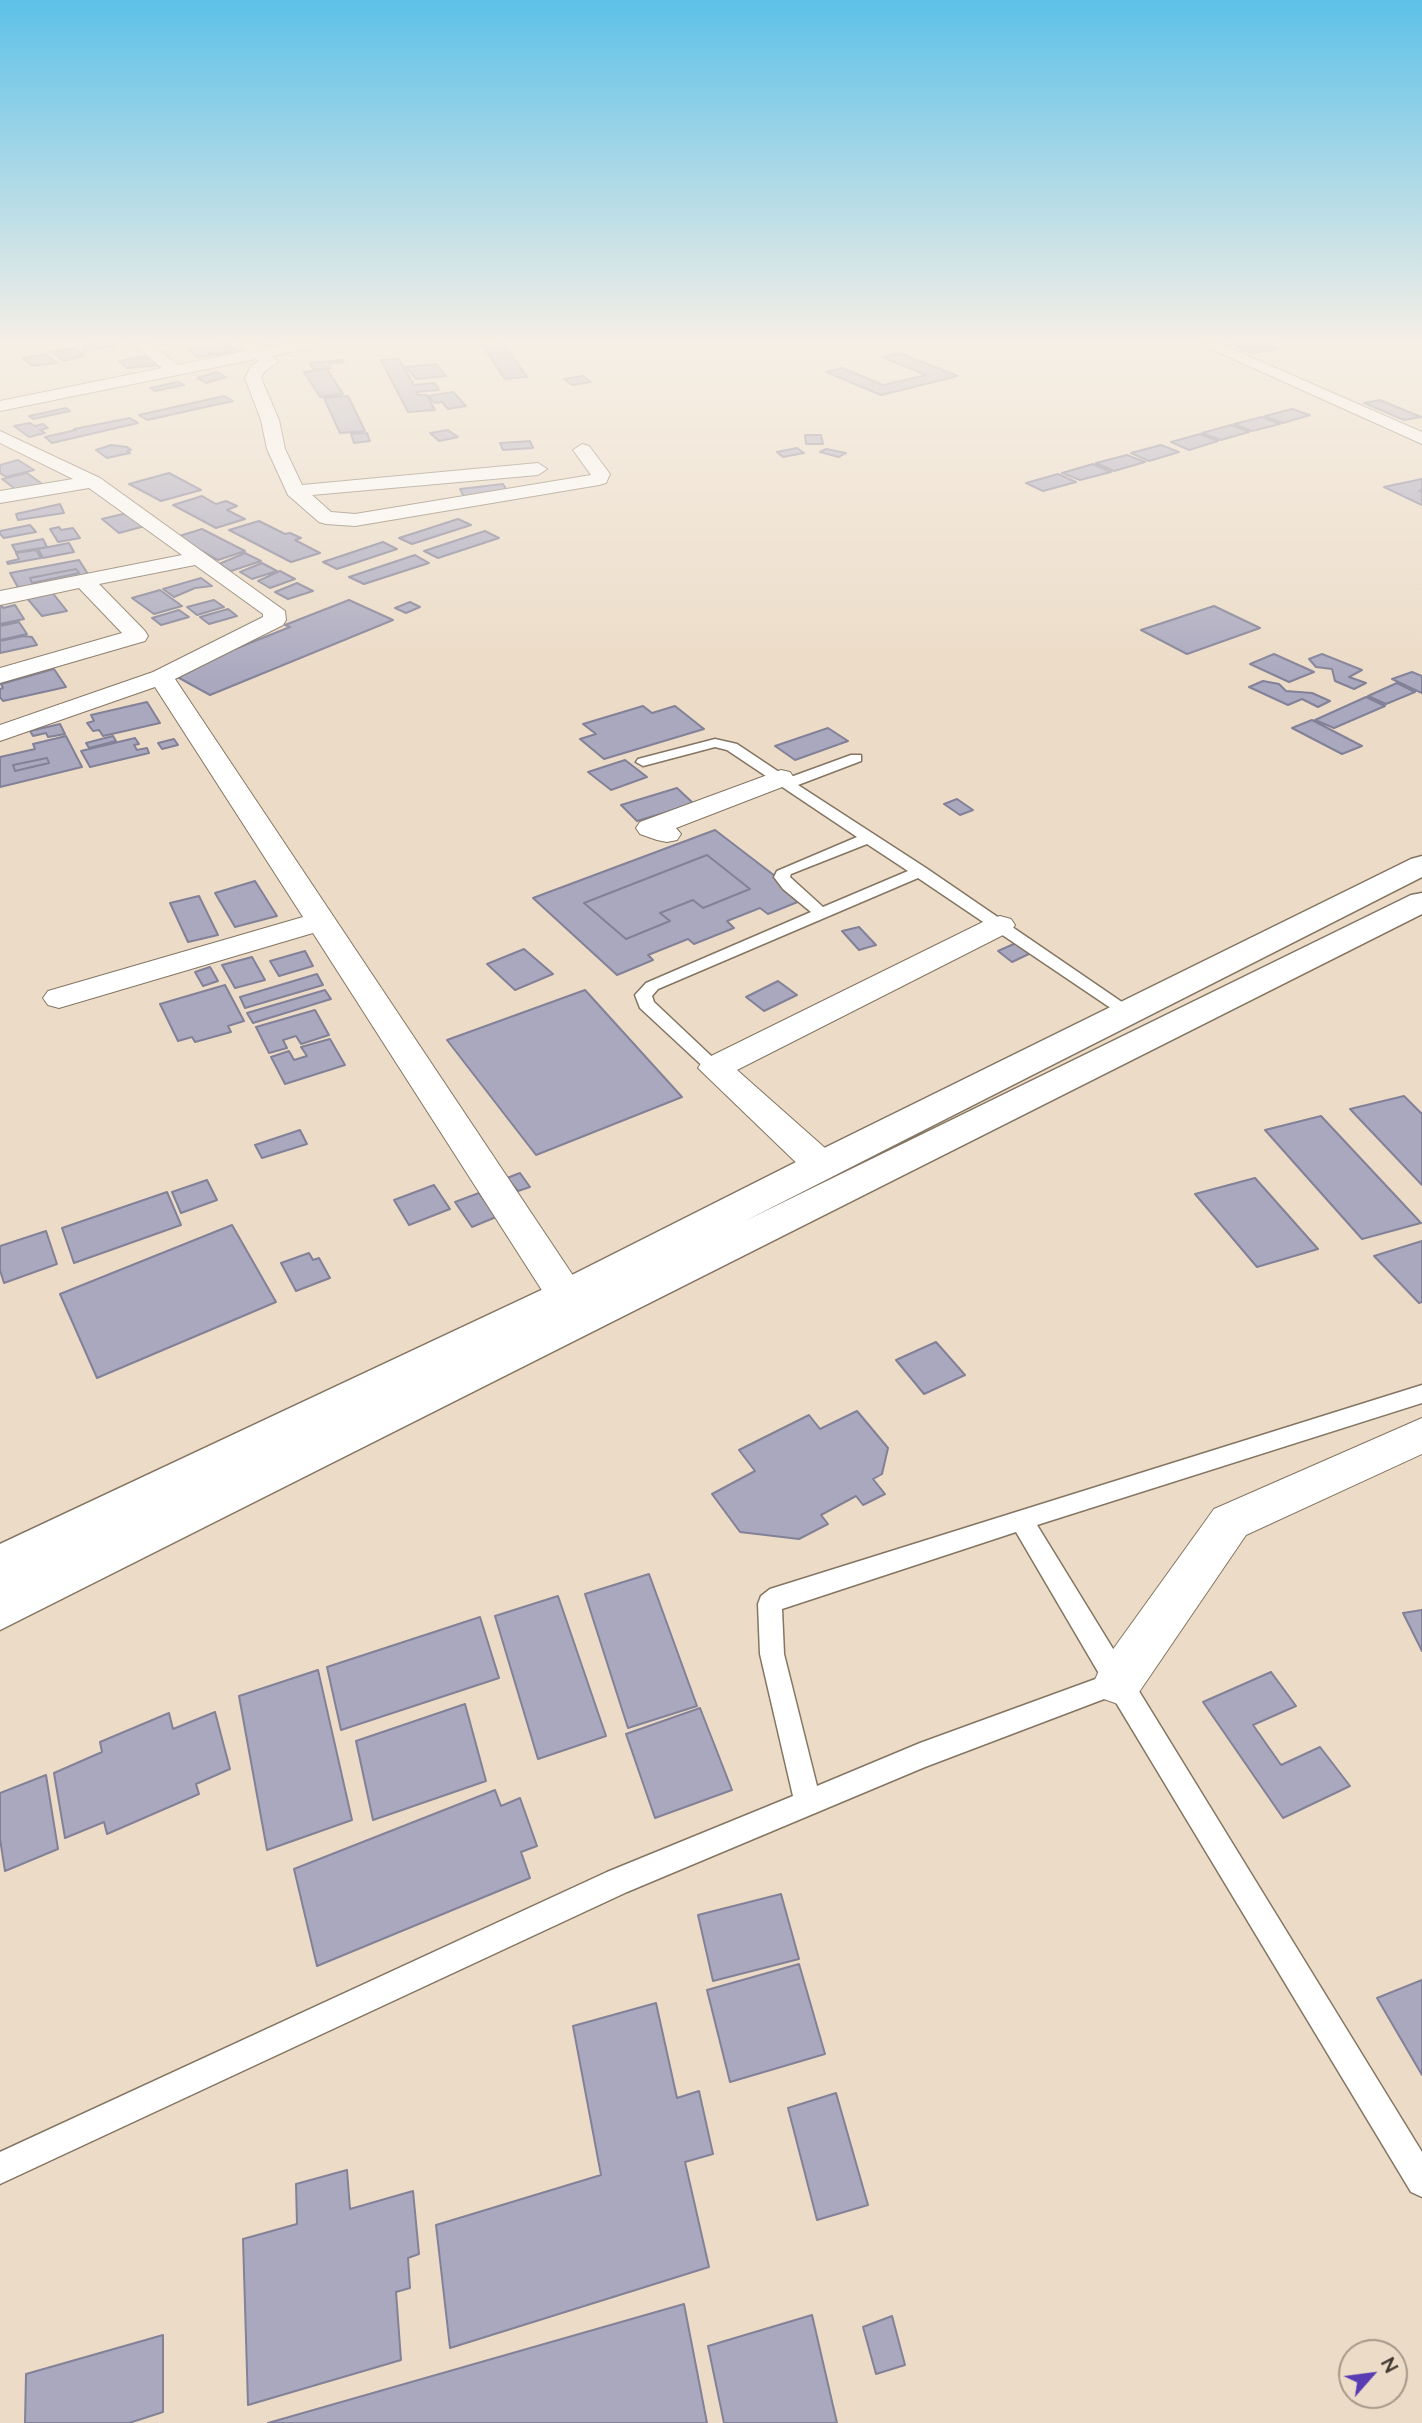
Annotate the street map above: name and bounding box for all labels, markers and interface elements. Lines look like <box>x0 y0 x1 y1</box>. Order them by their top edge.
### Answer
north arrow <box>1338 2339 1408 2409</box>
text: N <box>1376 2353 1404 2377</box>

